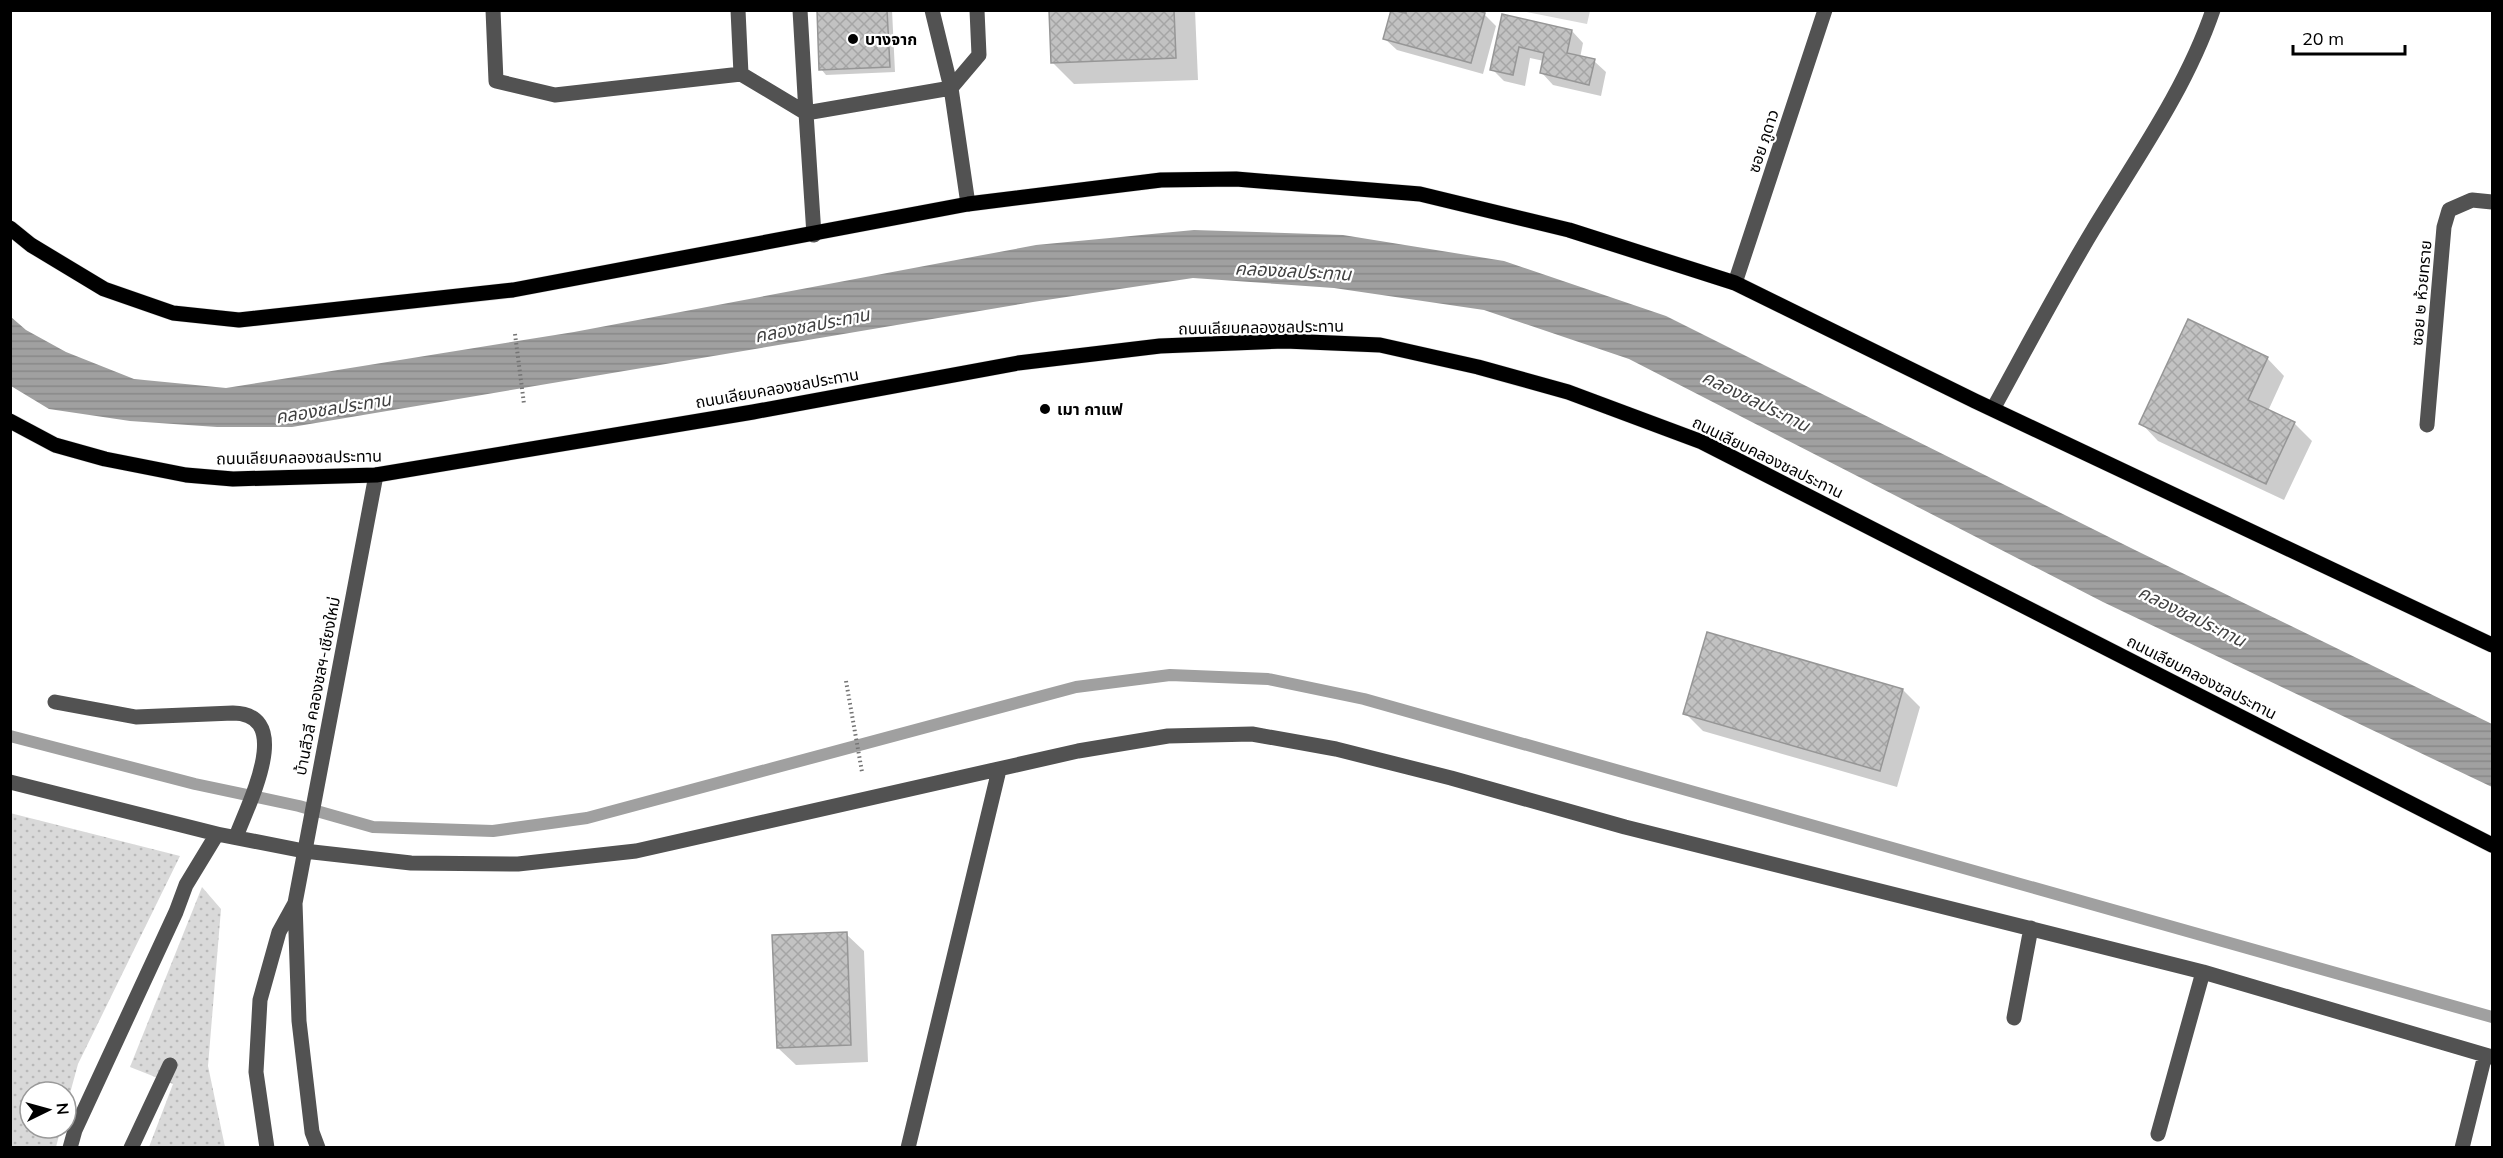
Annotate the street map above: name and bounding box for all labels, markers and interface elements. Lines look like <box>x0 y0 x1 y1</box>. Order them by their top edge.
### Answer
scale bar <box>2293 18 2406 56</box>
text: 20 m <box>2302 27 2344 50</box>
place label: บางจาก <box>865 29 917 49</box>
marker: บางจาก <box>846 32 860 46</box>
street label: ซอย ภูดาว <box>1743 107 1783 175</box>
street label: ซอย ๒ ห้วยทราย <box>2406 239 2436 347</box>
water label: คลองชลประทาน <box>1234 256 1353 286</box>
water label: คลองชลประทาน <box>753 302 872 347</box>
street label: ถนนเลียบคลองชลประทาน <box>1178 316 1344 338</box>
street label: ถนนเลียบคลองชลประทาน <box>694 364 860 412</box>
water label: คลองชลประทาน <box>1699 365 1814 437</box>
water label: คลองชลประทาน <box>274 387 393 428</box>
place label: เมา กาแฟ <box>1057 399 1123 419</box>
marker: เมา กาแฟ <box>1038 402 1052 416</box>
street label: ถนนเลียบคลองชลประทาน <box>1689 412 1847 502</box>
street label: ถนนเลียบคลองชลประทาน <box>216 446 382 468</box>
water label: คลองชลประทาน <box>2135 580 2250 652</box>
street label: บ้านสีวลี คลองชลฯ-เชียงใหม่ <box>290 595 344 777</box>
street label: ถนนเลียบคลองชลประทาน <box>2124 630 2280 724</box>
north arrow <box>18 1080 78 1140</box>
text: N <box>52 1102 73 1116</box>

